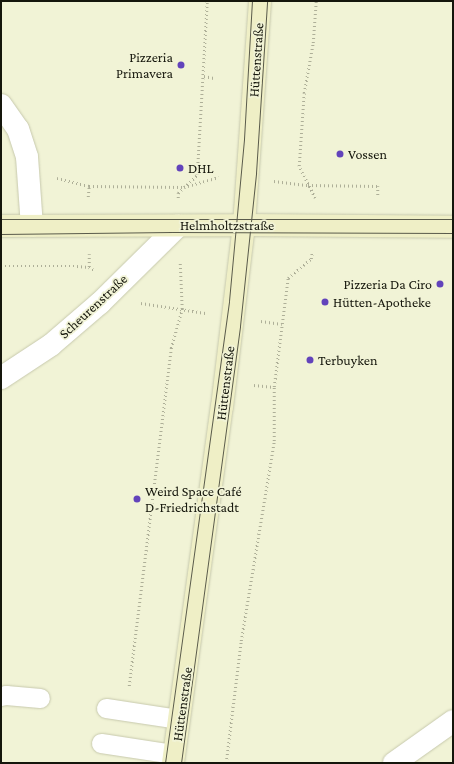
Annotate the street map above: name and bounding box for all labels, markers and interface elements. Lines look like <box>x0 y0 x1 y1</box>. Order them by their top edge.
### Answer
street label: Hüttenstraße <box>245 22 267 98</box>
place label: Pizzeria Primavera <box>116 49 173 82</box>
marker: Pizzeria Primavera <box>176 60 186 70</box>
place label: Vossen <box>348 146 387 162</box>
marker: Vossen <box>335 149 345 159</box>
place label: DHL <box>188 160 213 176</box>
marker: DHL <box>175 163 185 173</box>
street label: Helmholtzstraße <box>180 217 274 233</box>
street label: Scheurenstraße <box>55 270 131 342</box>
place label: Pizzeria Da Ciro <box>344 276 432 292</box>
marker: Pizzeria Da Ciro <box>435 279 445 289</box>
place label: Hütten-Apotheke <box>333 294 431 310</box>
marker: Hütten-Apotheke <box>320 297 330 307</box>
street label: Hüttenstraße <box>212 345 238 421</box>
place label: Terbuyken <box>318 352 377 368</box>
marker: Terbuyken <box>305 355 315 365</box>
place label: Weird Space Café D-Friedrichstadt <box>145 483 242 516</box>
marker: Weird Space Café D-Friedrichstadt <box>132 494 142 504</box>
street label: Hüttenstraße <box>168 666 196 742</box>

